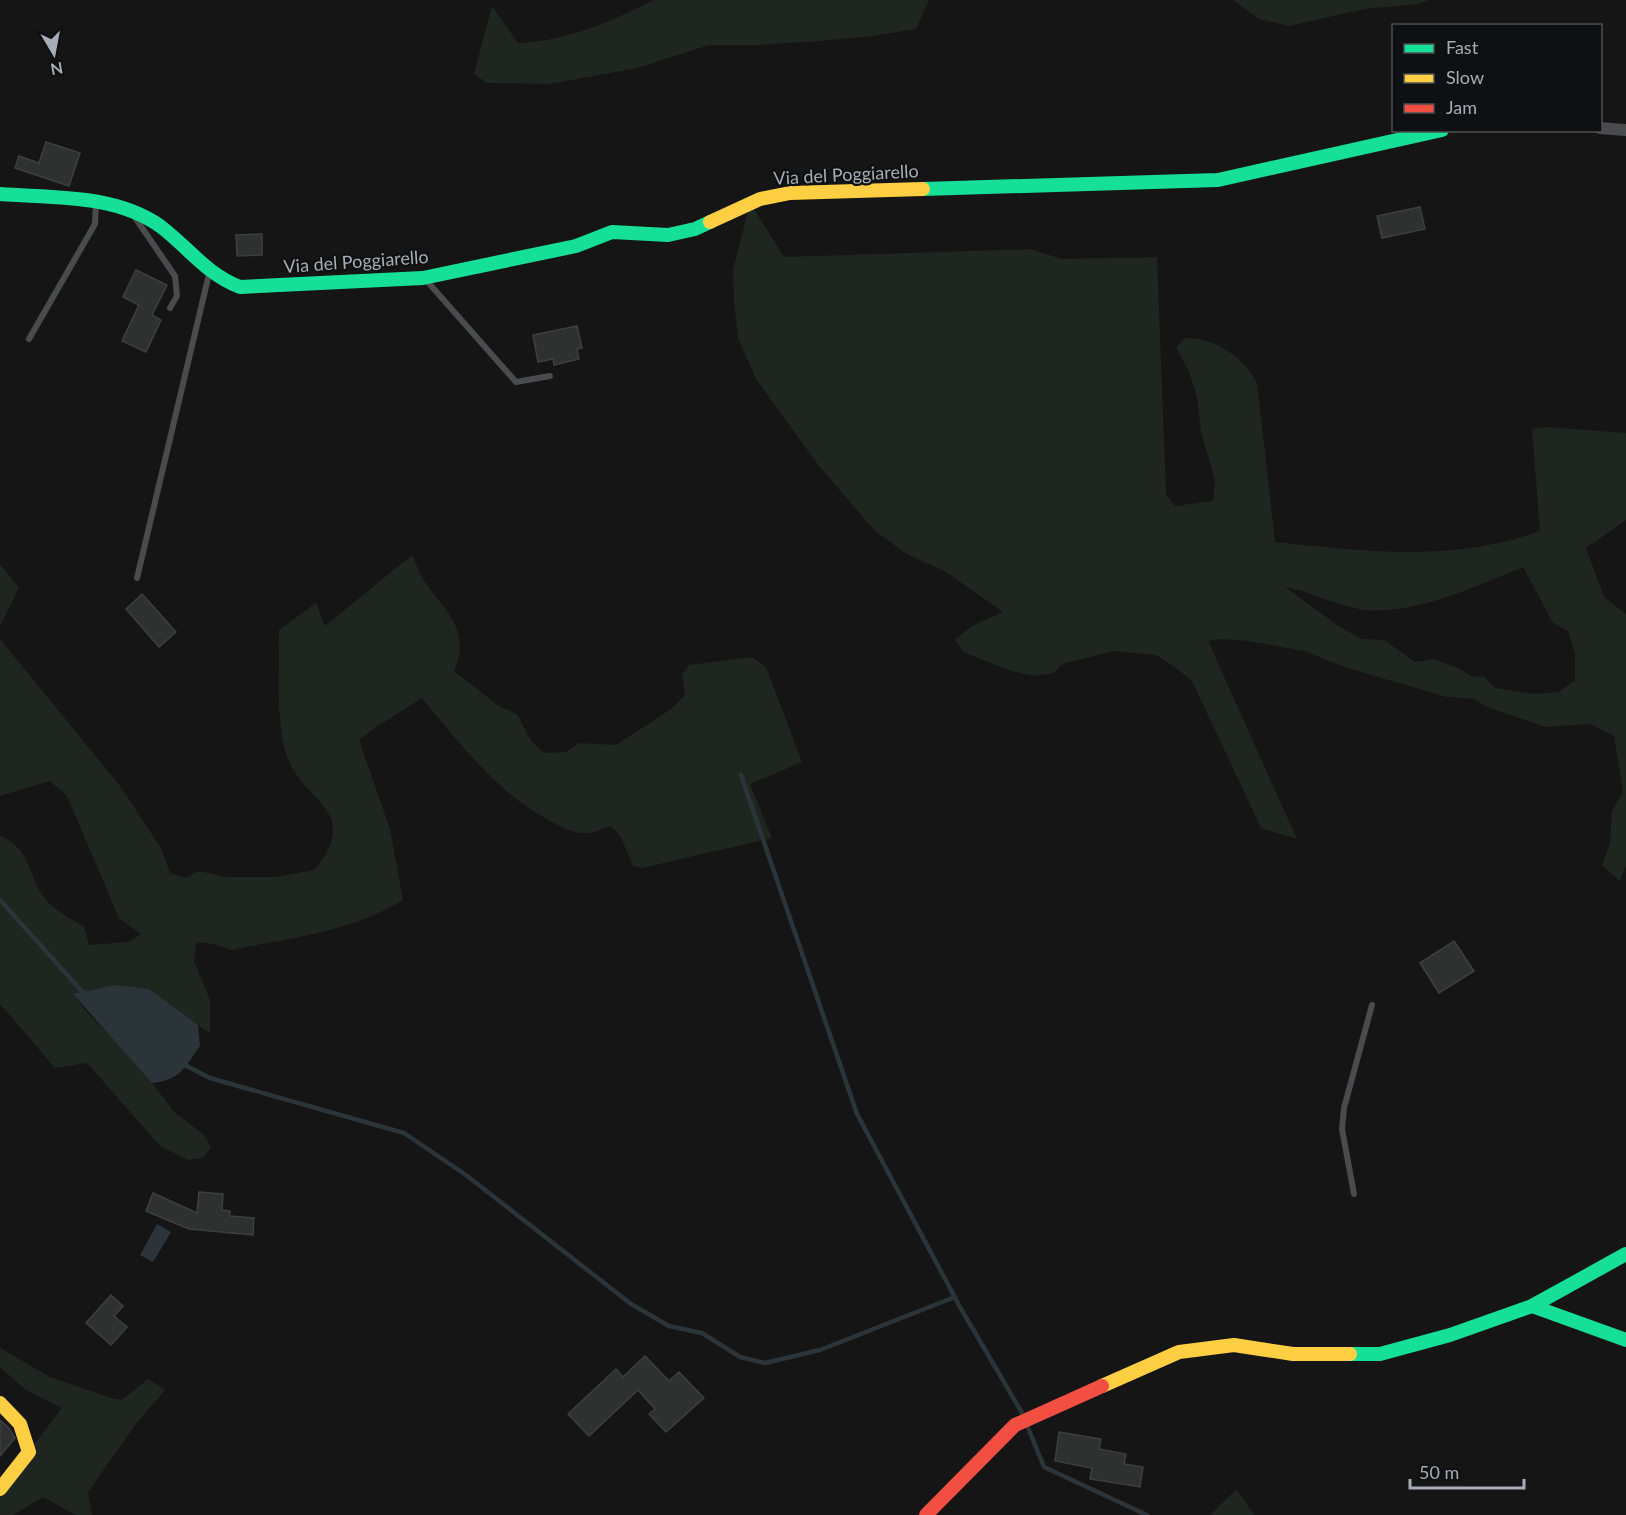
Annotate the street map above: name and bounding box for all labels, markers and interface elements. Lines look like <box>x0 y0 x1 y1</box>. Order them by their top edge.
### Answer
north arrow <box>24 24 84 84</box>
legend <box>1392 24 1602 132</box>
text: Fast <box>1446 36 1479 58</box>
text: N <box>49 59 64 80</box>
text: Slow <box>1446 66 1484 88</box>
text: Jam <box>1446 96 1477 118</box>
street label: Via del Poggiarello <box>773 159 919 189</box>
street label: Via del Poggiarello <box>283 245 429 277</box>
scale bar <box>1410 1452 1524 1490</box>
text: 50 m <box>1419 1461 1459 1483</box>

